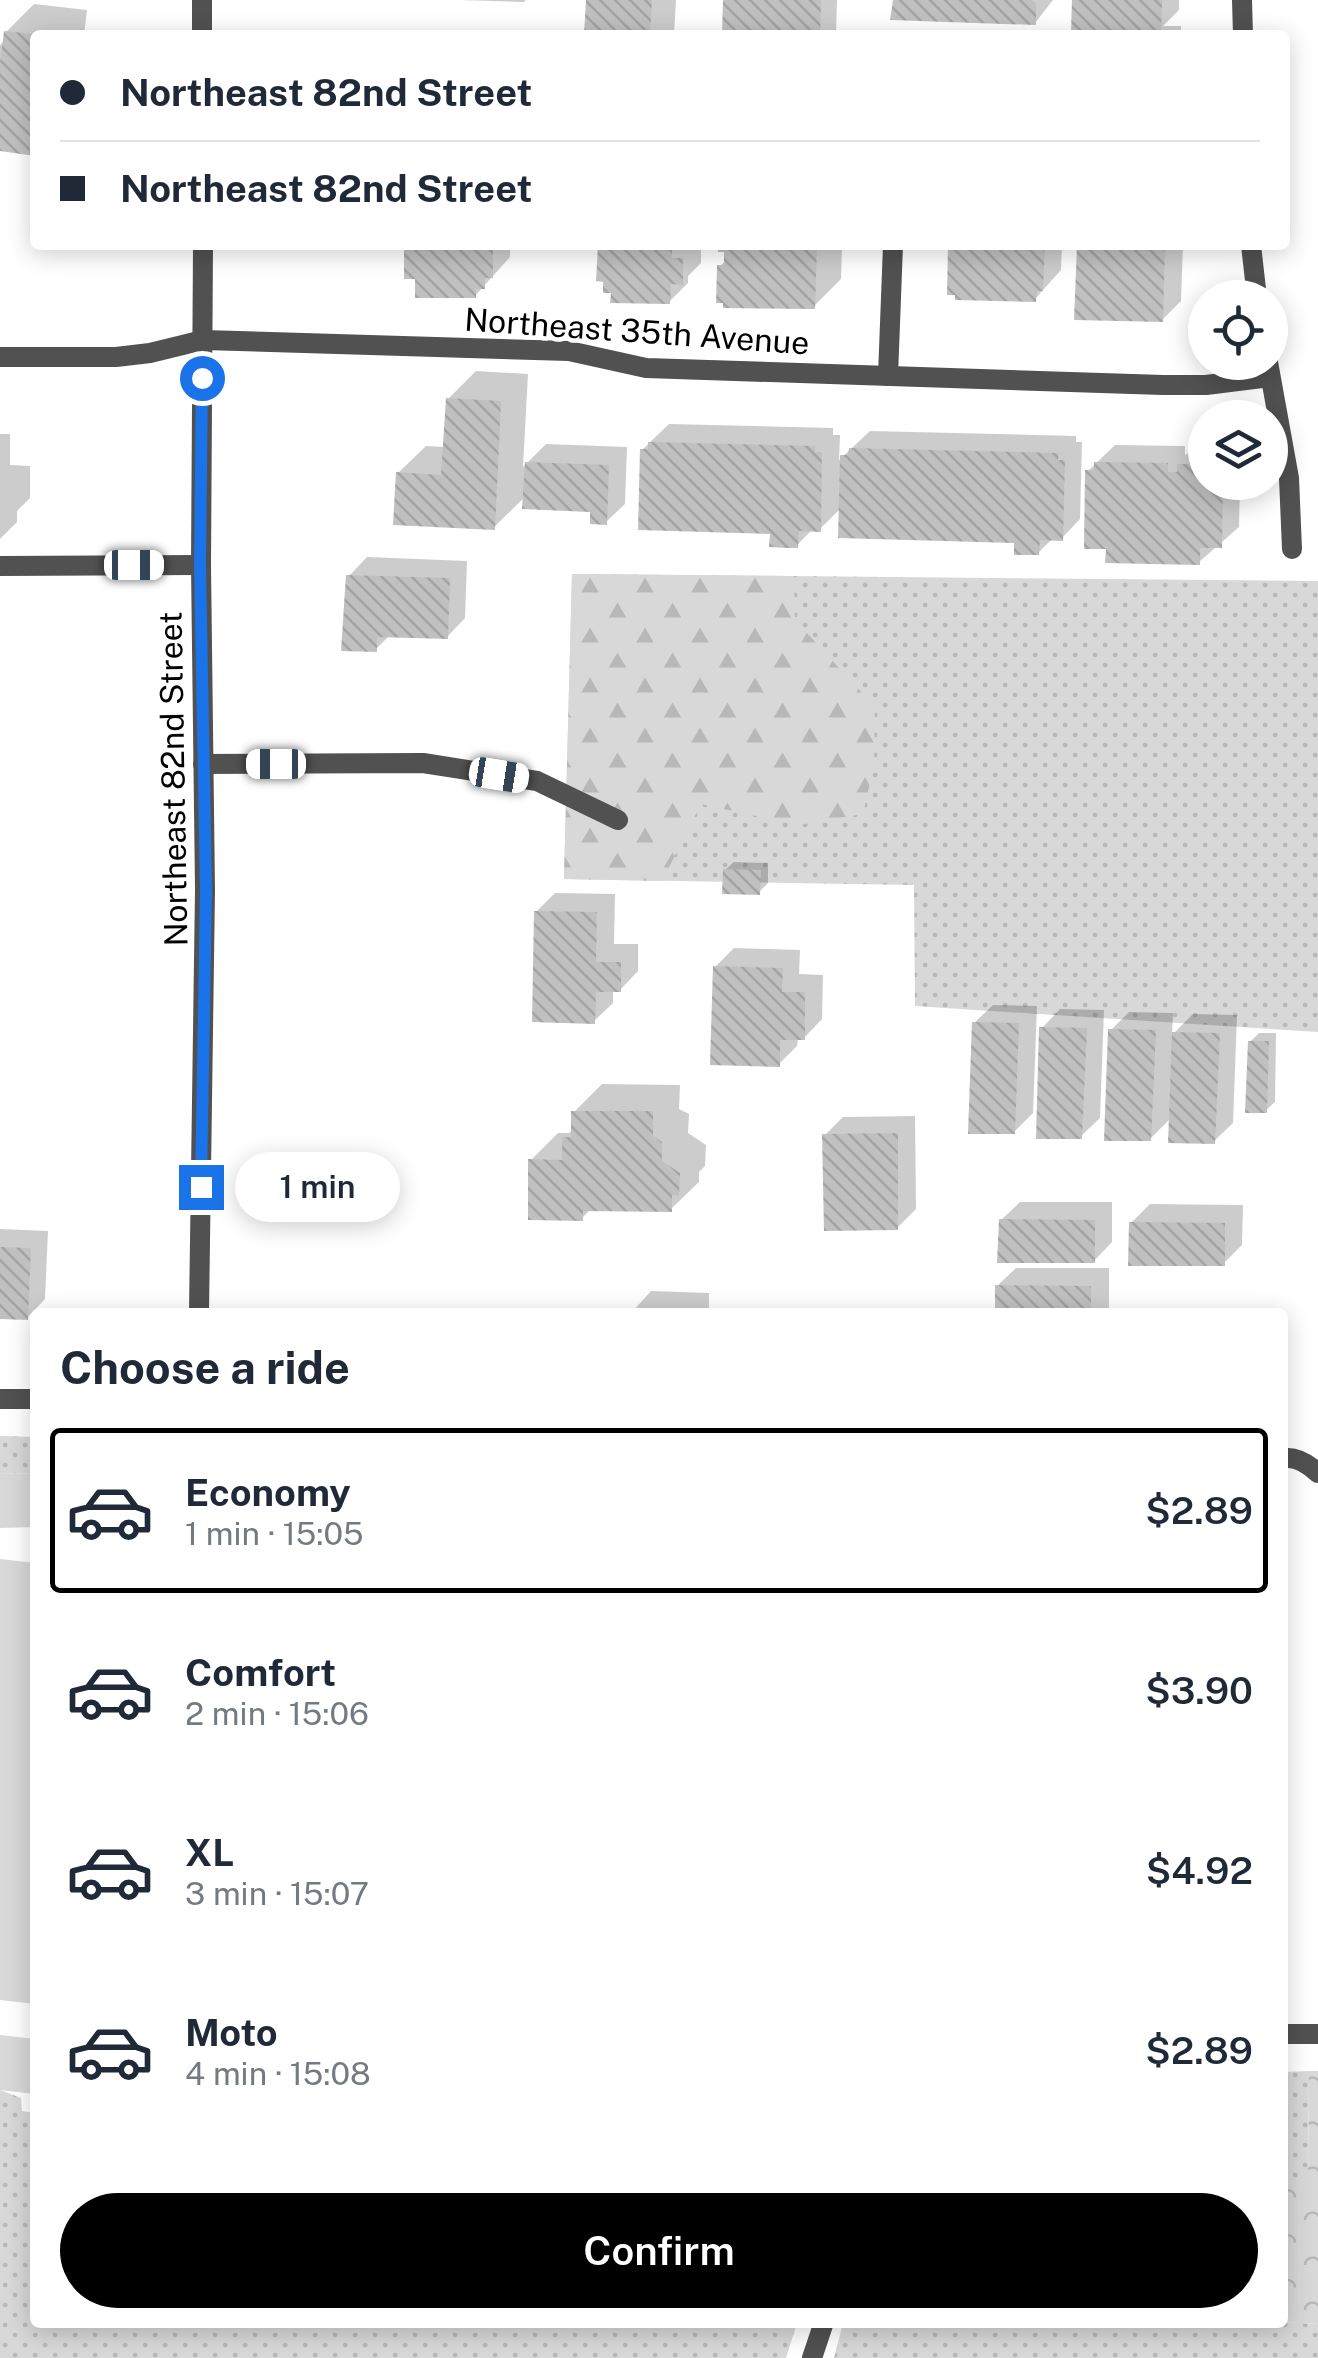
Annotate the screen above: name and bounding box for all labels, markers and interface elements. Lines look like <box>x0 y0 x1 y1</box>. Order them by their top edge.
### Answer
text: Northeast 82nd Street <box>120 70 532 115</box>
text: Northeast 82nd Street <box>120 166 532 211</box>
map controls <box>1188 280 1288 500</box>
button: locate <box>1188 280 1288 380</box>
street label: Northeast 35th Avenue <box>463 300 811 362</box>
route start <box>180 356 225 401</box>
button: layers <box>1188 400 1288 500</box>
car <box>104 550 164 580</box>
street label: Northeast 82nd Street <box>152 611 194 947</box>
car <box>246 749 306 779</box>
car <box>467 755 531 795</box>
callout: 1 min <box>236 1152 401 1222</box>
route end <box>179 1165 224 1210</box>
text: 1 min <box>279 1168 356 1205</box>
text: Choose a ride <box>60 1341 350 1394</box>
icon: car <box>65 1466 155 1556</box>
text: Economy <box>185 1470 351 1515</box>
text: $2.89 <box>1145 1488 1253 1533</box>
text: 1 min · 15:05 <box>185 1515 364 1552</box>
icon: car <box>65 1646 155 1736</box>
text: Comfort <box>185 1650 336 1695</box>
text: $3.90 <box>1145 1668 1253 1713</box>
text: 2 min · 15:06 <box>185 1695 369 1732</box>
icon: car <box>65 1826 155 1916</box>
text: XL <box>185 1830 234 1875</box>
text: $4.92 <box>1146 1848 1253 1893</box>
text: 3 min · 15:07 <box>185 1875 369 1912</box>
icon: car <box>65 2006 155 2096</box>
text: Moto <box>185 2010 278 2055</box>
text: $2.89 <box>1145 2028 1253 2073</box>
text: 4 min · 15:08 <box>185 2055 371 2092</box>
button: Confirm <box>60 2193 1258 2308</box>

